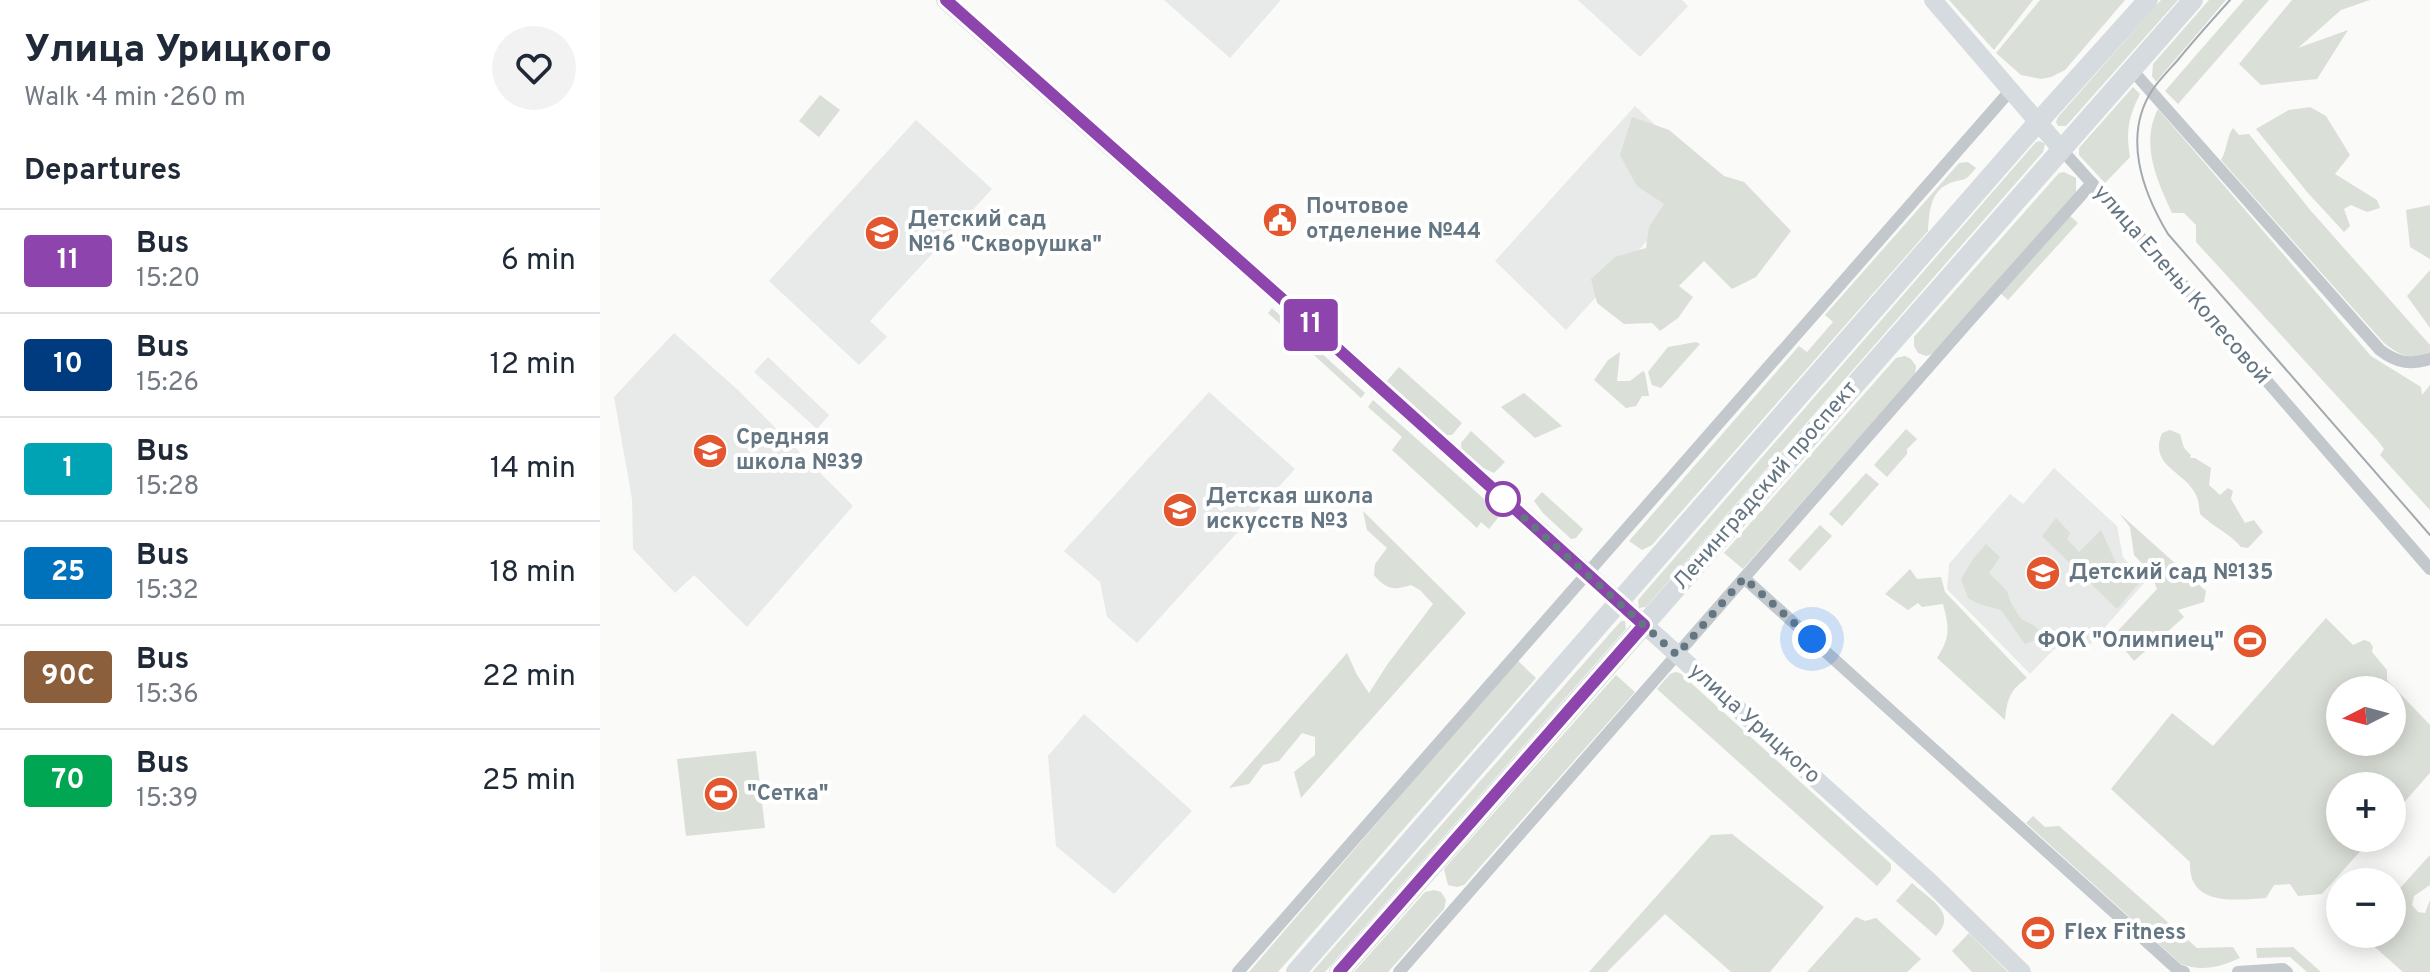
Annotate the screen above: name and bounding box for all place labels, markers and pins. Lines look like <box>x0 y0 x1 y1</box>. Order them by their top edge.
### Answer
place label: Почтовое отделение №44 <box>1306 194 1481 246</box>
public building icon: Почтовое отделение №44 <box>1261 201 1299 239</box>
place label: Детский сад №16 "Скворушка" <box>908 207 1102 259</box>
school or university icon: Детский сад №16 "Скворушка" <box>863 214 901 252</box>
place label: Средняя школа №39 <box>736 425 864 477</box>
school or university icon: Средняя школа №39 <box>691 432 729 470</box>
unlabelled marker <box>1486 482 1520 516</box>
place label: Детская школа искусств №3 <box>1206 484 1373 536</box>
school or university icon: Детская школа искусств №3 <box>1161 491 1199 529</box>
school or university icon: Детский сад №135 <box>2024 554 2062 592</box>
place label: Детский сад №135 <box>2069 560 2273 587</box>
sports icon: ФОК "Олимпиец" <box>2231 622 2269 660</box>
place label: ФОК "Олимпиец" <box>2038 628 2224 655</box>
sports icon: "Сетка" <box>702 775 740 813</box>
place label: "Сетка" <box>747 781 828 808</box>
sports icon: Flex Fitness <box>2019 914 2057 952</box>
place label: Flex Fitness <box>2064 920 2186 947</box>

